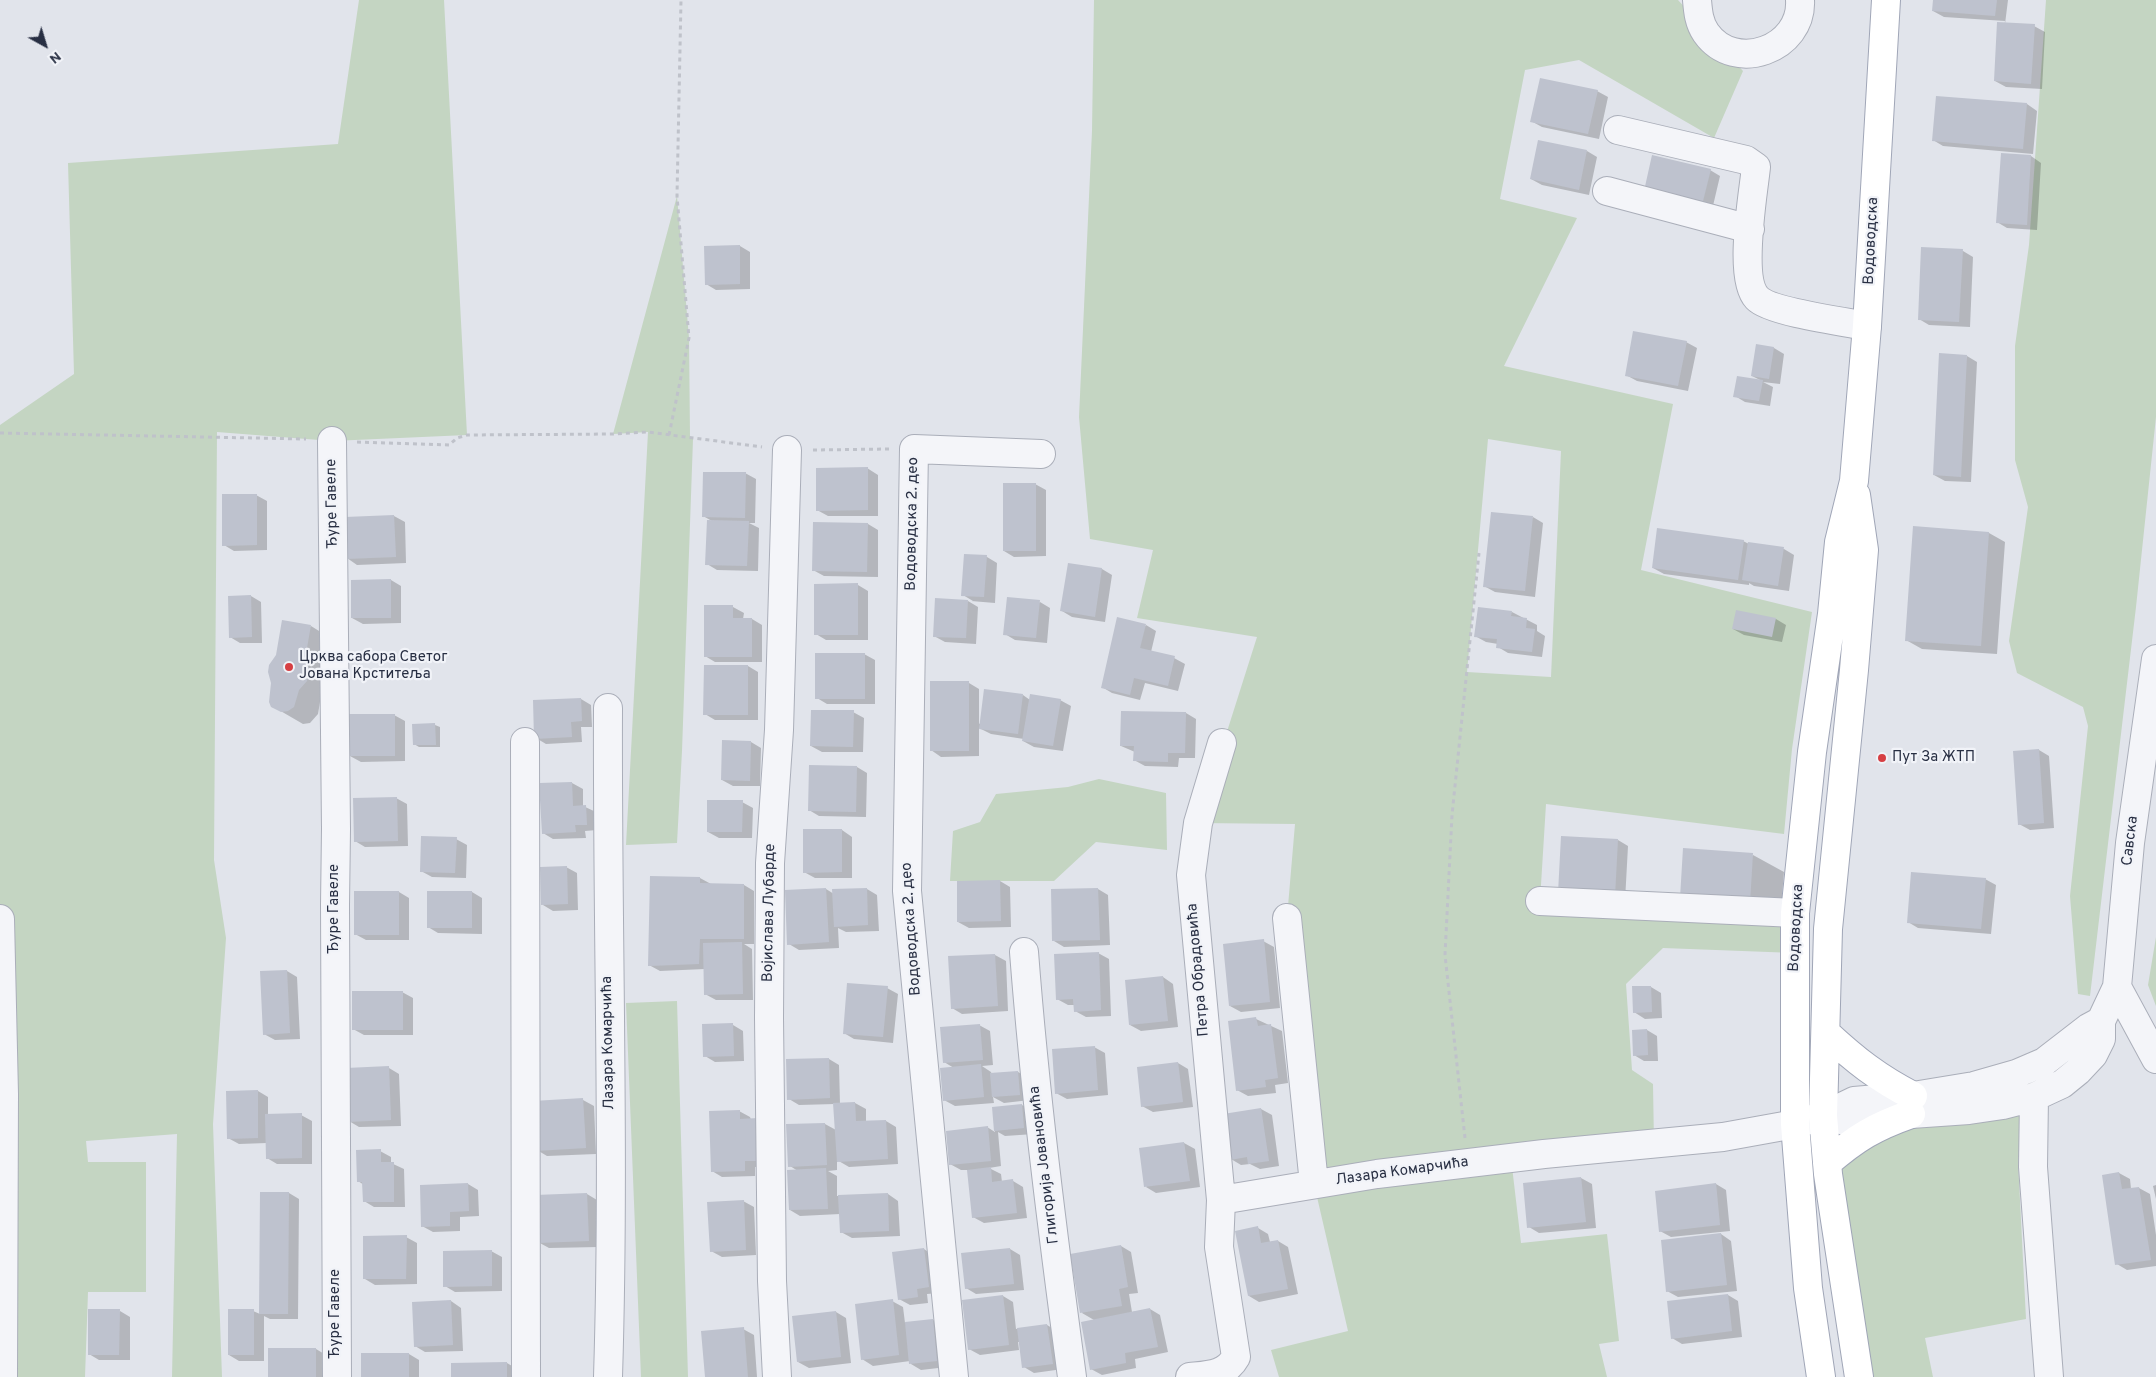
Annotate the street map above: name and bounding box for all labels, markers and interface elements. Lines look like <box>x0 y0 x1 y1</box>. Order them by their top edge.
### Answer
north arrow <box>20 20 70 70</box>
text: N <box>45 47 64 67</box>
street label: Водоводска <box>1861 197 1883 285</box>
street label: Водоводска 2. део <box>903 457 923 591</box>
street label: Ђуре Гавеле <box>323 459 343 549</box>
place label: Црква сабора Светог Јована Крститеља <box>299 649 448 684</box>
marker: Црква сабора Светог Јована Крститеља <box>283 661 295 673</box>
place label: Пут За ЖТП <box>1892 749 1975 767</box>
marker: Пут За ЖТП <box>1876 752 1888 764</box>
street label: Савска <box>2119 815 2143 867</box>
street label: Војислава Лубарде <box>760 844 780 982</box>
street label: Водоводска 2. део <box>898 862 926 996</box>
street label: Ђуре Гавеле <box>326 864 344 954</box>
street label: Водоводска <box>1786 884 1808 972</box>
street label: Петра Обрадовића <box>1184 903 1214 1037</box>
street label: Лазара Комарчића <box>599 976 619 1110</box>
street label: Глигорија Јовановића <box>1026 1085 1064 1245</box>
street label: Лазара Комарчића <box>1334 1154 1470 1190</box>
street label: Ђуре Гавеле <box>327 1269 345 1359</box>

